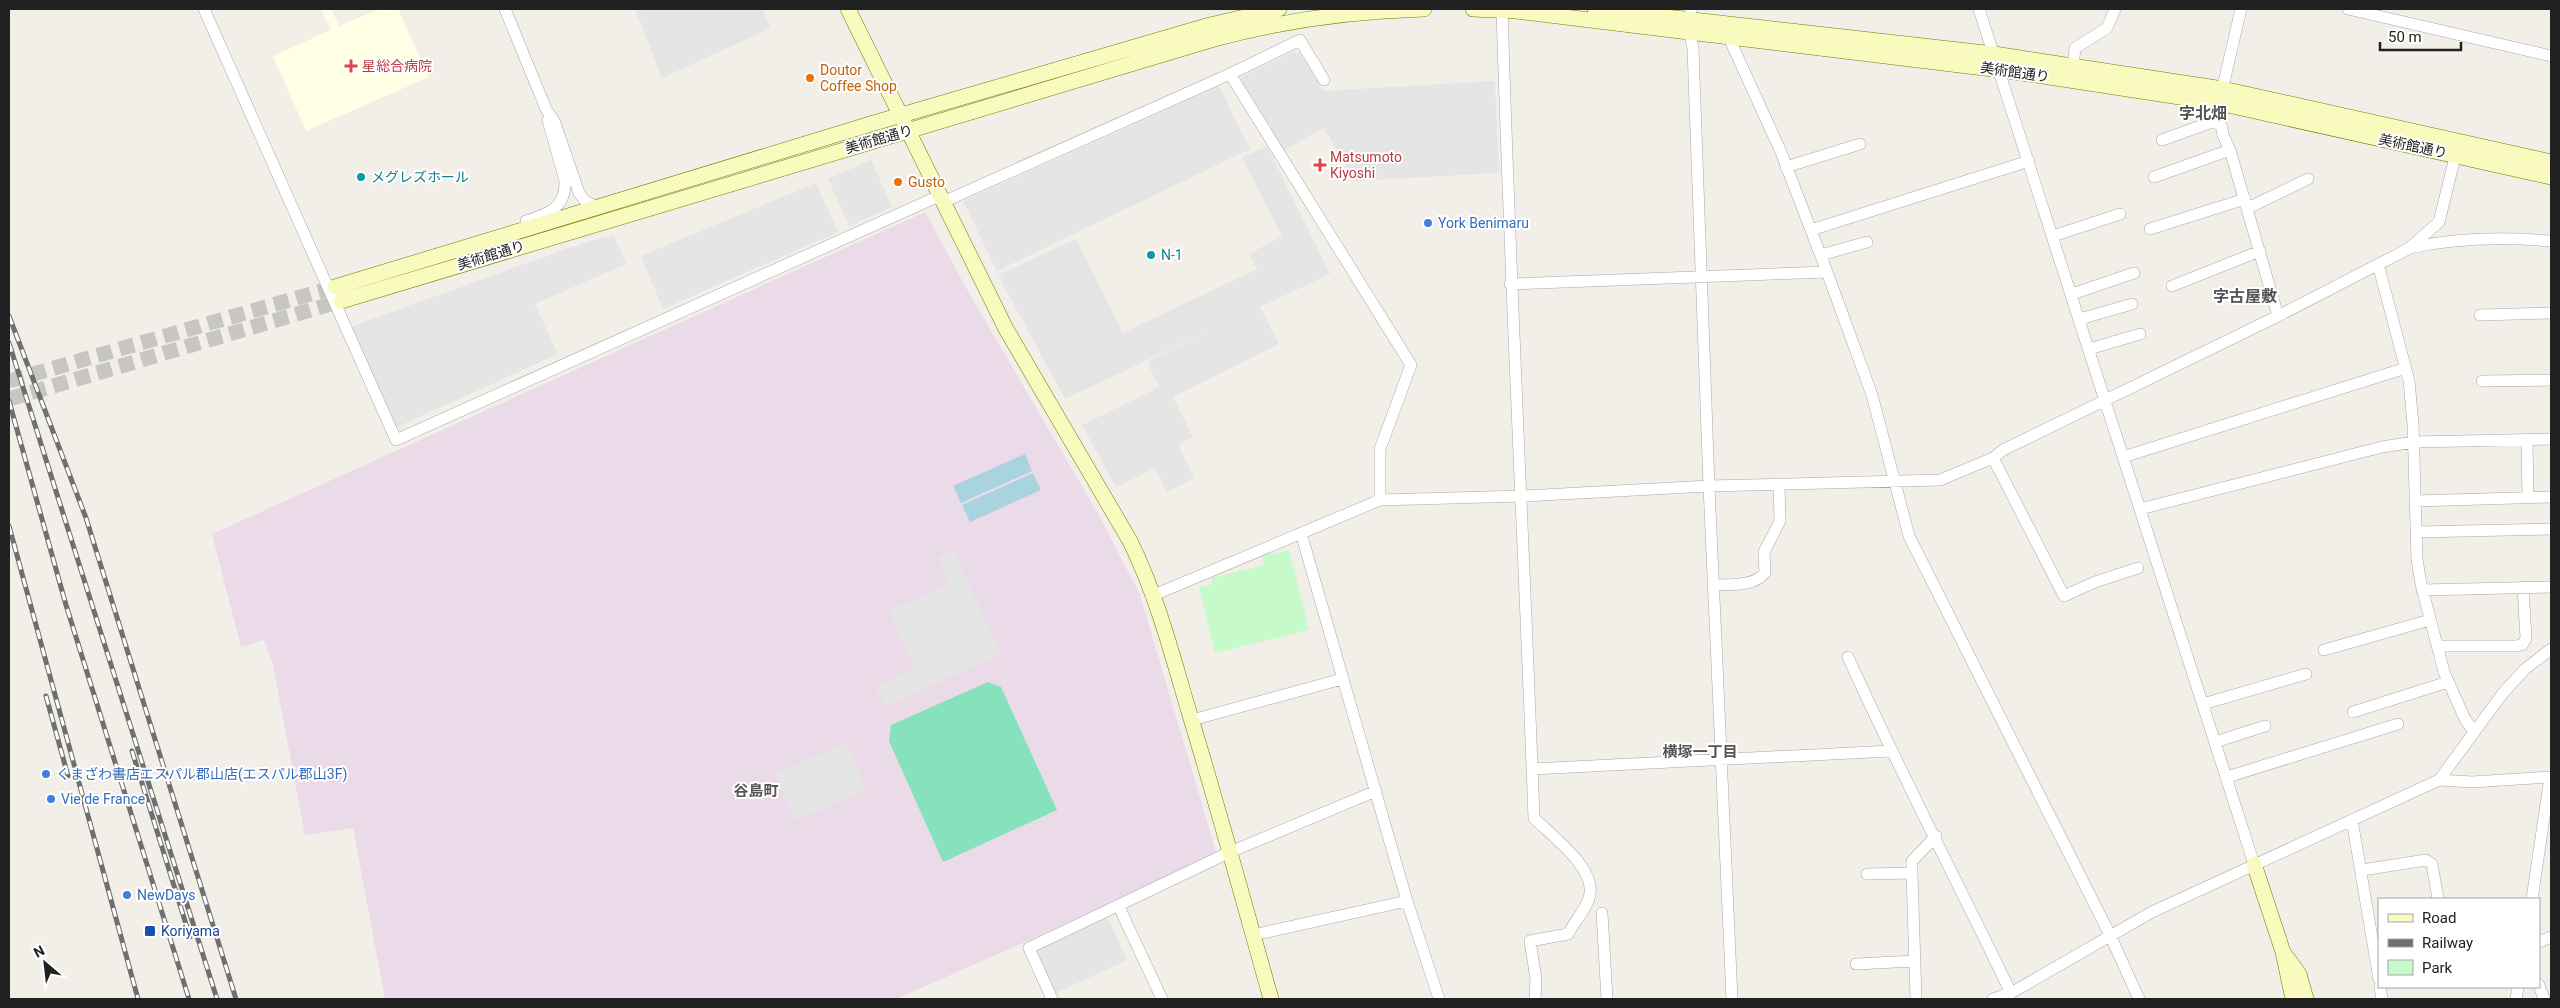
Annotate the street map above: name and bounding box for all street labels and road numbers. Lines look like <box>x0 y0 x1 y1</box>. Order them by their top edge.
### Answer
street label: 美術館通り <box>1979 59 2051 85</box>
street label: 美術館通り <box>843 122 915 156</box>
street label: 美術館通り <box>2377 131 2449 161</box>
street label: 美術館通り <box>455 237 527 273</box>

